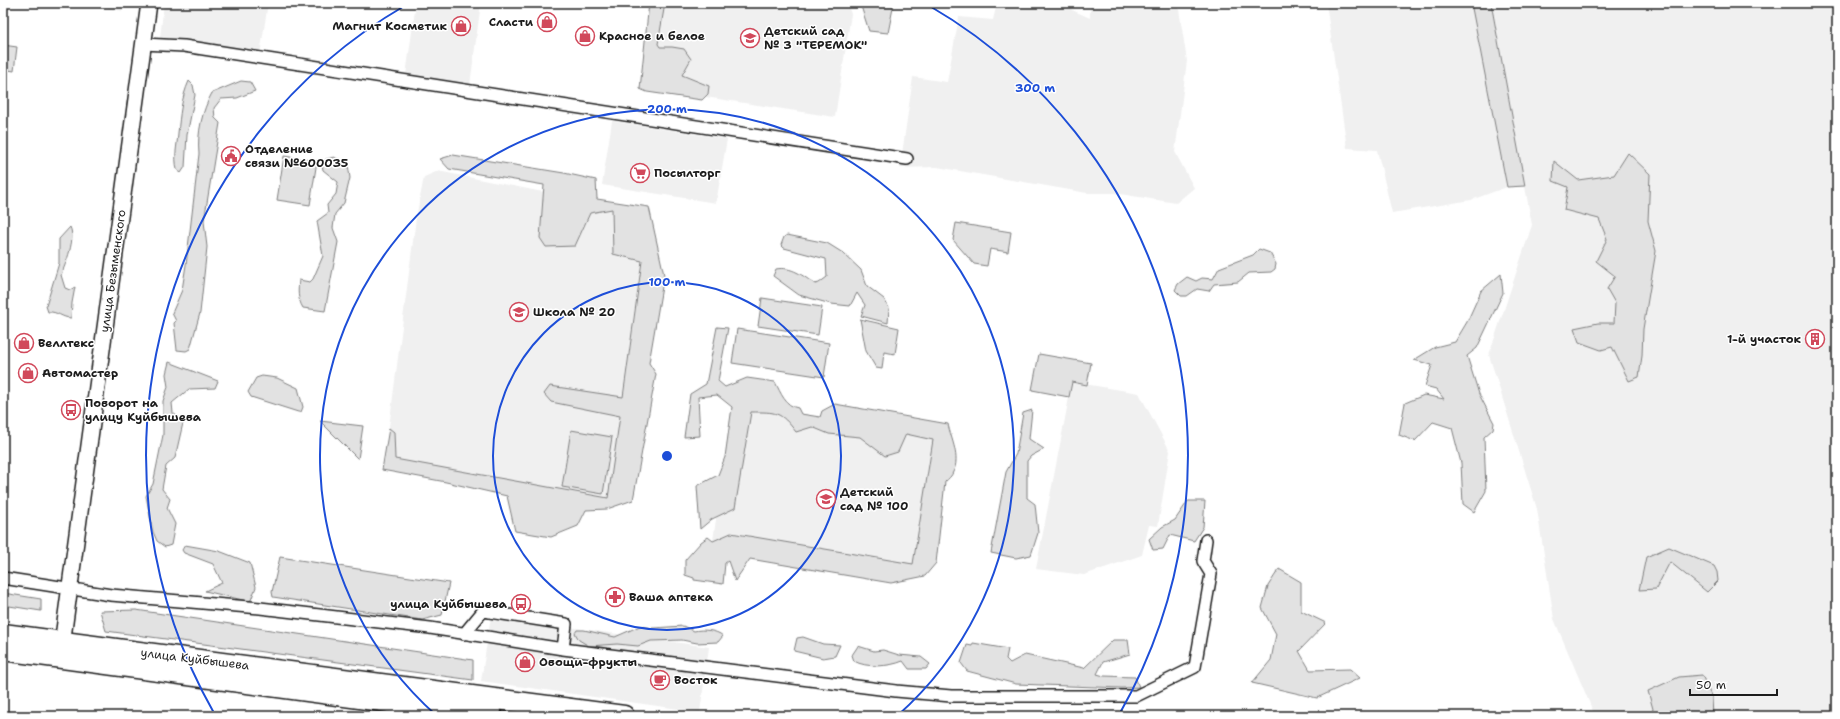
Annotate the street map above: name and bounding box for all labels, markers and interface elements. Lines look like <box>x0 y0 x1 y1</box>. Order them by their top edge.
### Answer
shop icon: Сласти <box>536 11 558 33</box>
place label: Сласти <box>489 14 534 30</box>
shop icon: Магнит Косметик <box>450 15 472 37</box>
place label: Магнит Косметик <box>332 18 447 34</box>
place label: Детский сад № 3 "ТЕРЕМОК" <box>764 23 867 53</box>
shop icon: Красное и белое <box>574 25 596 47</box>
school or university icon: Детский сад № 3 "ТЕРЕМОК" <box>739 27 761 49</box>
place label: Красное и белое <box>599 28 705 44</box>
text: 300 m <box>1015 80 1055 96</box>
text: 200 m <box>647 101 687 117</box>
place label: Отделение связи №600035 <box>245 141 348 171</box>
public building icon: Отделение связи №600035 <box>220 145 242 167</box>
supermarket icon: Посылторг <box>629 162 651 184</box>
place label: Посылторг <box>654 165 722 181</box>
street label: улица Безыменского <box>96 209 130 333</box>
text: 100 m <box>649 274 686 290</box>
school or university icon: Школа № 20 <box>508 301 530 323</box>
place label: Школа № 20 <box>533 304 615 320</box>
building icon: 1-й участок <box>1804 328 1826 350</box>
place label: 1-й участок <box>1727 331 1801 347</box>
shop icon: Веллтекс <box>13 332 35 354</box>
place label: Веллтекс <box>38 335 94 351</box>
shop icon: Автомастер <box>17 362 39 384</box>
place label: Автомастер <box>42 365 118 381</box>
place label: Поворот на улицу Куйбышева <box>85 395 202 425</box>
bus stop icon: Поворот на улицу Куйбышева <box>60 399 82 421</box>
centre of rings <box>660 449 674 463</box>
place label: Детский сад № 100 <box>840 484 908 514</box>
school or university icon: Детский сад № 100 <box>815 488 837 510</box>
pharmacy icon: Ваша аптека <box>604 586 626 608</box>
place label: Ваша аптека <box>629 589 714 605</box>
bus stop icon: улица Куйбышева <box>510 593 532 615</box>
place label: улица Куйбышева <box>390 596 508 612</box>
street label: улица Куйбышева <box>140 644 251 674</box>
shop icon: Овощи-фрукты <box>514 651 536 673</box>
place label: Овощи-фрукты <box>539 654 638 670</box>
cafe icon: Восток <box>649 669 671 691</box>
scale bar <box>1690 671 1777 697</box>
place label: Восток <box>674 672 718 688</box>
text: 50 m <box>1696 677 1726 693</box>

